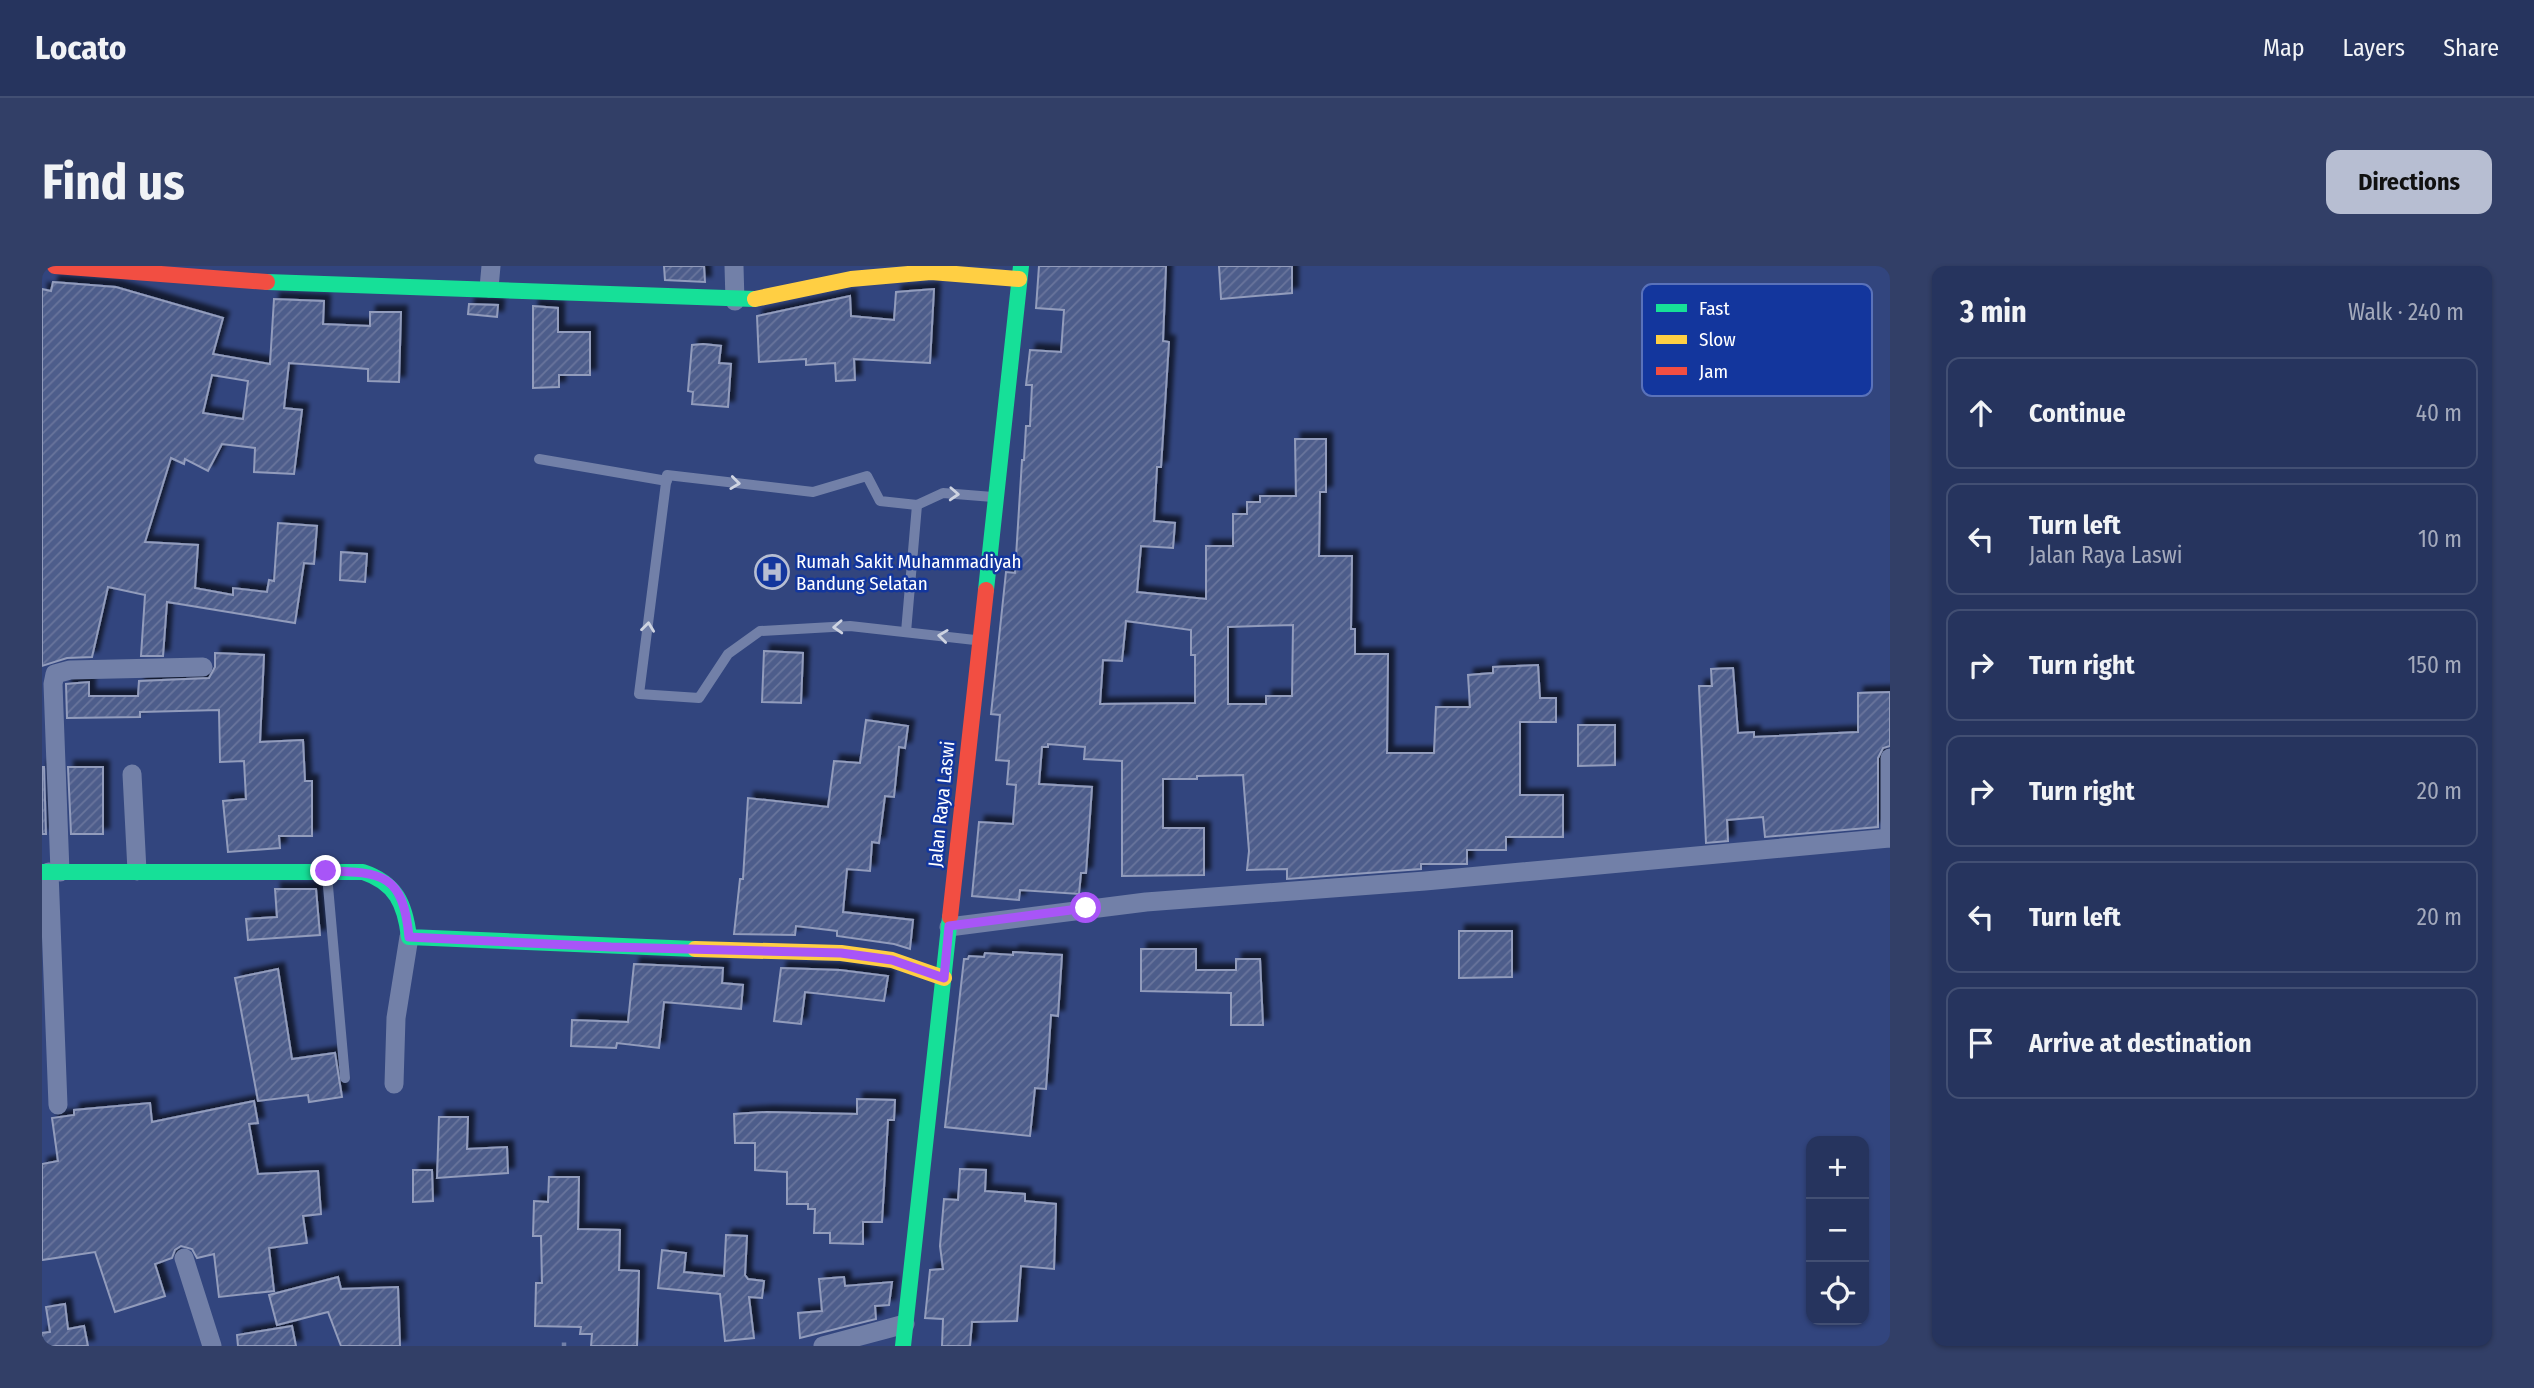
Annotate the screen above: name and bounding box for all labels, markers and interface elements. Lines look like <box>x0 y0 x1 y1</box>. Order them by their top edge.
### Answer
text: Locato <box>35 28 126 68</box>
text: Map <box>2263 34 2305 62</box>
text: Layers <box>2343 34 2405 62</box>
text: Share <box>2443 34 2499 62</box>
button: Directions <box>2326 150 2492 214</box>
text: Find us <box>42 153 185 212</box>
legend <box>1642 284 1872 396</box>
text: 3 min <box>1960 294 2027 330</box>
text: Fast <box>1699 297 1730 320</box>
text: Walk · 240 m <box>2348 298 2464 326</box>
text: Slow <box>1699 328 1736 351</box>
text: Jam <box>1699 360 1728 383</box>
icon: ahead <box>1962 394 2000 432</box>
text: Continue <box>2029 398 2126 429</box>
text: 40 m <box>2416 399 2462 427</box>
one-way arrow <box>730 475 741 490</box>
one-way arrow <box>949 487 960 502</box>
text: Turn left <box>2029 510 2121 541</box>
icon: left <box>1962 520 2000 558</box>
text: 10 m <box>2418 525 2462 553</box>
text: Jalan Raya Laswi <box>2029 541 2183 569</box>
place label: Rumah Sakit Muhammadiyah Bandung Selatan <box>796 550 1022 595</box>
hospital icon: Rumah Sakit Muhammadiyah Bandung Selatan <box>753 553 791 591</box>
one-way arrow <box>832 619 843 634</box>
one-way arrow <box>640 621 655 633</box>
one-way arrow <box>937 628 948 643</box>
icon: right <box>1962 646 2000 684</box>
text: Turn right <box>2029 650 2135 681</box>
text: 150 m <box>2407 651 2462 679</box>
street label: Jalan Raya Laswi <box>923 740 960 868</box>
icon: right <box>1962 772 2000 810</box>
text: Turn right <box>2029 776 2135 807</box>
text: 20 m <box>2417 777 2462 805</box>
route end <box>310 855 341 886</box>
route start <box>1070 892 1101 923</box>
icon: left <box>1962 898 2000 936</box>
text: Turn left <box>2029 902 2121 933</box>
text: 20 m <box>2417 903 2462 931</box>
icon: arrive <box>1962 1024 2000 1062</box>
text: Arrive at destination <box>2029 1028 2252 1059</box>
map controls <box>1806 1136 1869 1325</box>
button: + <box>1806 1136 1869 1199</box>
button: − <box>1806 1199 1869 1262</box>
button: locate <box>1806 1262 1869 1325</box>

